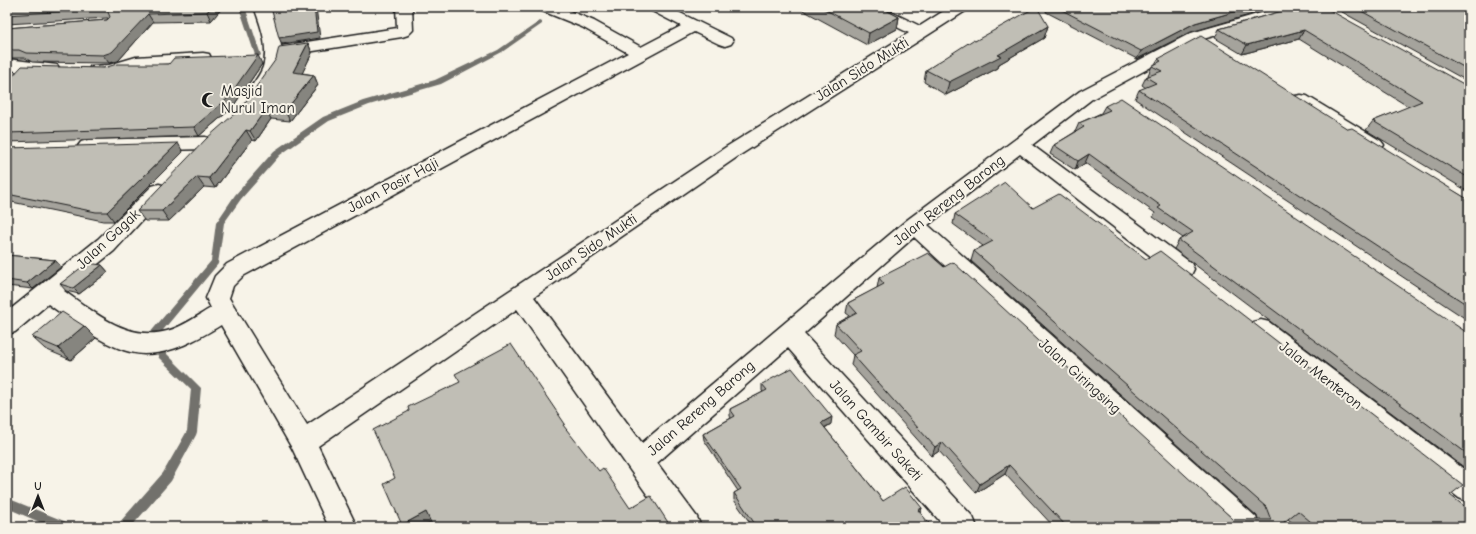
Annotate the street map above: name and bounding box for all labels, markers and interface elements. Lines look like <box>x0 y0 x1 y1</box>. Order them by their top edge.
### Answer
street label: Jalan Sido Mukti <box>812 33 912 105</box>
place label: Masjid Nurul Iman <box>221 82 295 117</box>
mosque icon: Masjid Nurul Iman <box>200 91 218 109</box>
street label: Jalan Rereng Barong <box>890 151 1008 249</box>
street label: Jalan Pasir Haji <box>344 153 442 217</box>
street label: Jalan Gagak <box>72 205 144 273</box>
street label: Jalan Sido Mukti <box>542 210 640 284</box>
street label: Jalan Giringsing <box>1035 334 1125 418</box>
street label: Jalan Menteron <box>1276 337 1366 413</box>
street label: Jalan Rereng Barong <box>644 356 758 460</box>
street label: Jalan Gambir Saketi <box>826 376 926 484</box>
north arrow <box>18 476 58 516</box>
text: U <box>34 480 42 493</box>

